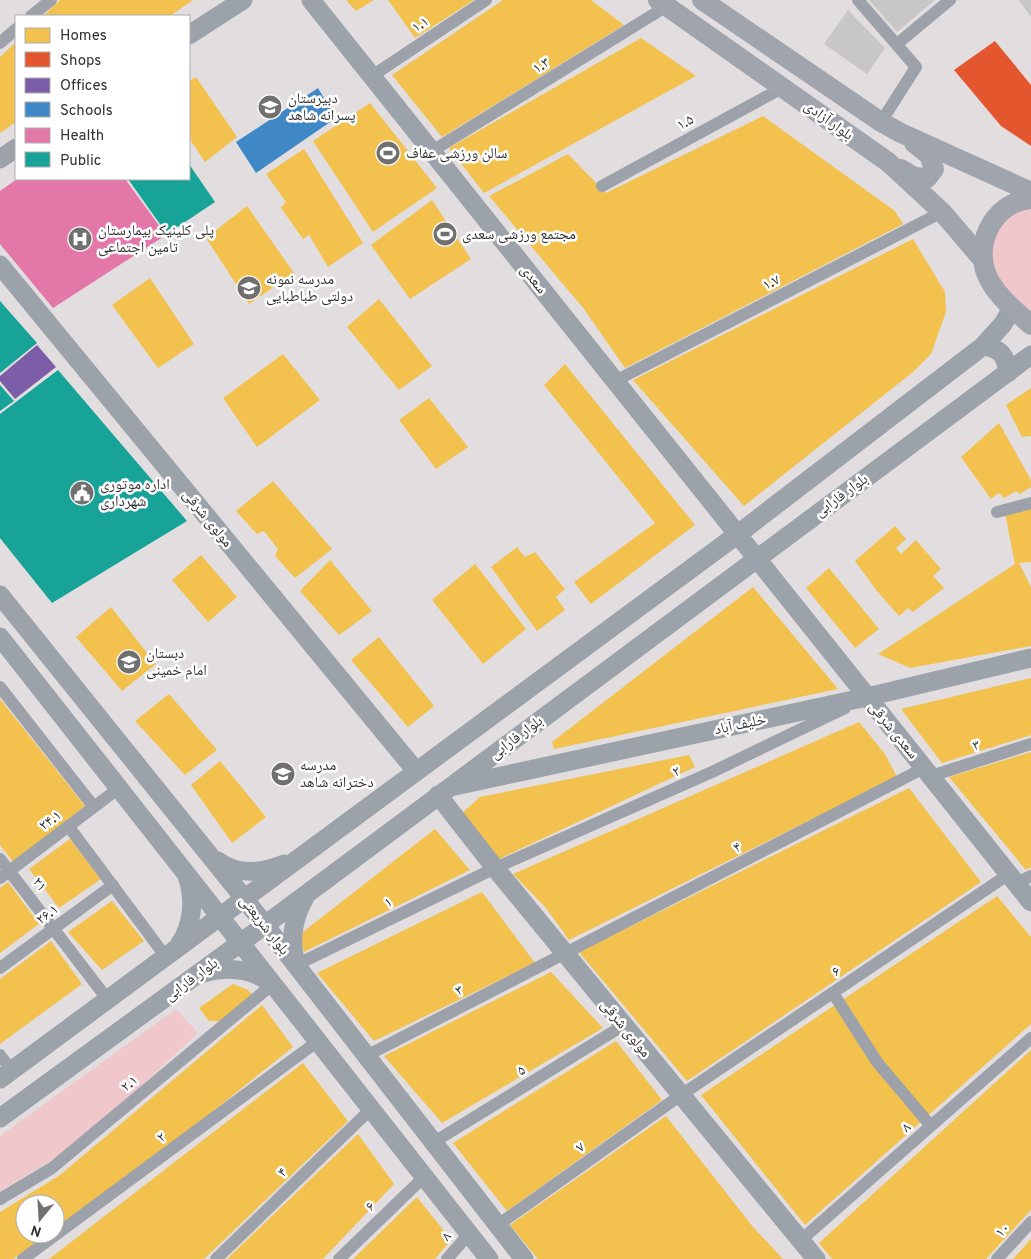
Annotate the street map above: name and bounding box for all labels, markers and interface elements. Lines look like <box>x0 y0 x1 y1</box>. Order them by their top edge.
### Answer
street label: ۱.۱ <box>409 13 433 38</box>
legend <box>15 15 190 180</box>
text: Homes <box>60 27 107 46</box>
text: Shops <box>60 52 101 71</box>
street label: ۱.۳ <box>530 54 554 79</box>
text: Offices <box>60 77 107 96</box>
place label: دبیرستان پسرانه شاهد <box>288 90 356 126</box>
school or university icon: دبیرستان پسرانه شاهد <box>257 94 283 120</box>
street label: بلوار آزادی <box>800 97 856 145</box>
text: Schools <box>60 102 113 121</box>
street label: ۱.۵ <box>674 111 698 136</box>
text: Health <box>60 127 104 146</box>
sports icon: سالن ورزشی عفاف <box>375 140 401 166</box>
place label: سالن ورزشی عفاف <box>406 145 507 164</box>
text: Public <box>60 152 101 171</box>
sports icon: مجتمع ورزشی سعدی <box>432 221 458 247</box>
place label: پلی کلینیک بیمارستان تامین اجتماعی <box>98 222 214 258</box>
hospital icon: پلی کلینیک بیمارستان تامین اجتماعی <box>67 226 93 252</box>
place label: مجتمع ورزشی سعدی <box>462 226 576 245</box>
street label: سعدی <box>515 261 551 299</box>
place label: مدرسه نمونه دولتی طباطبایی <box>266 271 353 307</box>
street label: ۱.۷ <box>760 271 784 296</box>
school or university icon: مدرسه نمونه دولتی طباطبایی <box>236 275 262 301</box>
street label: بلوار فارابی <box>811 470 872 522</box>
place label: اداره موتوری شهرداری <box>100 476 170 512</box>
public building icon: اداره موتوری شهرداری <box>69 480 95 506</box>
street label: مولوی شرقی <box>178 486 236 552</box>
place label: دبستان امام خمینی <box>146 645 207 681</box>
school or university icon: دبستان امام خمینی <box>116 649 142 675</box>
street label: سعدی شرقی <box>864 698 922 764</box>
street label: خلیف آباد <box>713 711 768 740</box>
street label: بلوار فارابی <box>487 712 547 764</box>
street label: ۳ <box>970 736 983 757</box>
place label: مدرسه دخترانه شاهد <box>300 757 374 793</box>
school or university icon: مدرسه دخترانه شاهد <box>270 761 296 787</box>
street label: ۲ <box>670 762 684 782</box>
street label: ۲۴.۱ <box>36 807 66 836</box>
street label: ۴ <box>730 838 745 858</box>
street label: ۲۱ <box>27 874 50 896</box>
street label: بلوار شریعتی <box>235 892 293 960</box>
street label: ۱ <box>381 893 396 913</box>
street label: ۲۶.۱ <box>33 901 63 930</box>
street label: بلوار فارابی <box>161 954 222 1006</box>
street label: ۶ <box>829 962 845 982</box>
street label: ۳ <box>452 981 467 1001</box>
street label: مولوی شرقی <box>596 996 654 1062</box>
street label: ۵ <box>514 1061 530 1081</box>
street label: ۲.۱ <box>117 1071 143 1097</box>
street label: ۸ <box>898 1119 916 1138</box>
street label: ۲ <box>154 1128 170 1148</box>
street label: ۷ <box>573 1138 589 1158</box>
street label: ۴ <box>274 1164 292 1182</box>
north arrow <box>15 1194 65 1244</box>
street label: ۶ <box>362 1198 380 1216</box>
text: N <box>29 1220 44 1240</box>
street label: ۱۰ <box>992 1220 1015 1242</box>
street label: ۸ <box>438 1228 457 1246</box>

